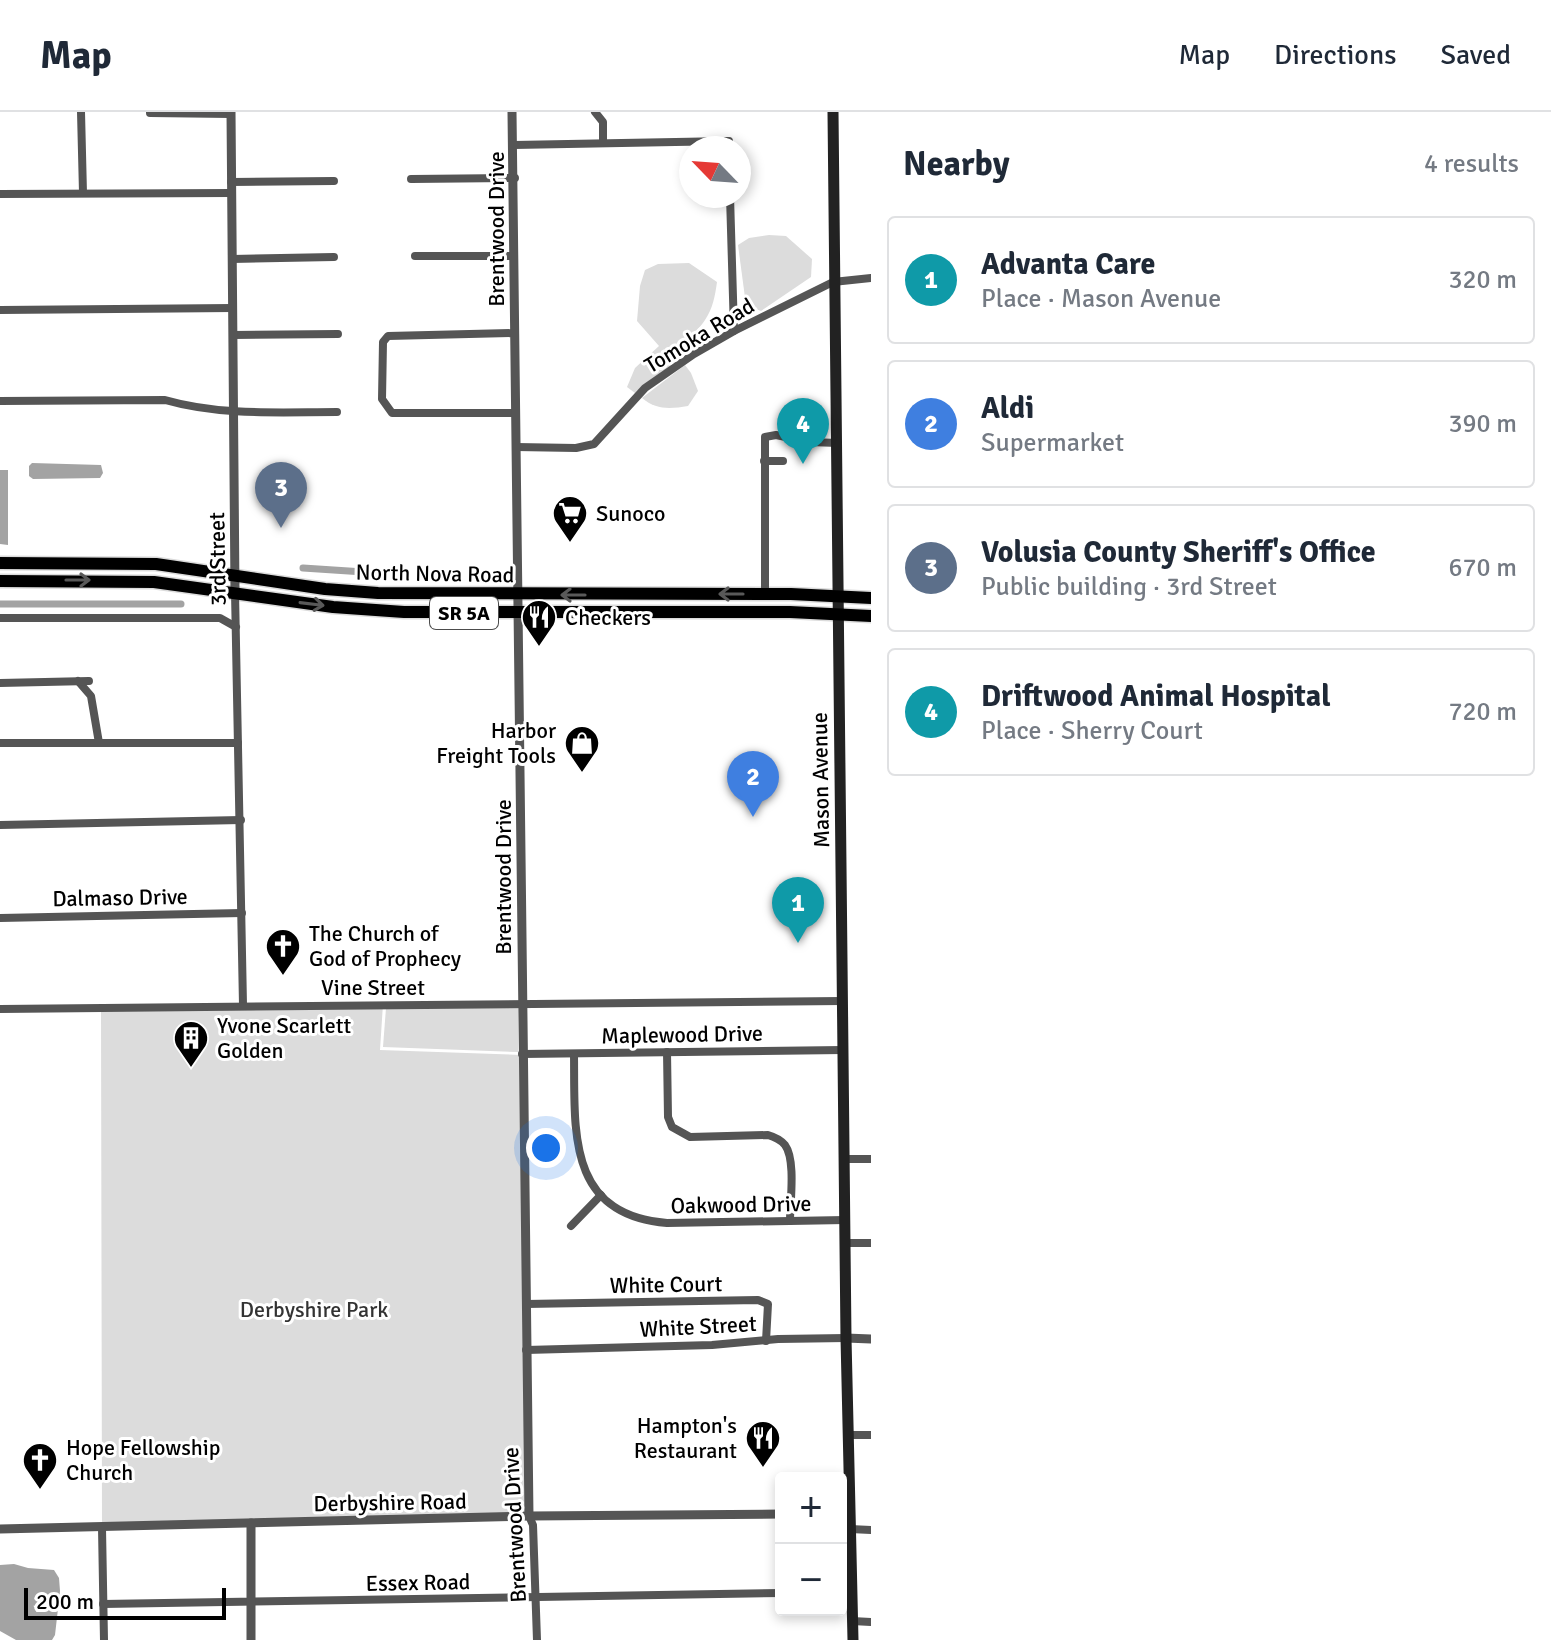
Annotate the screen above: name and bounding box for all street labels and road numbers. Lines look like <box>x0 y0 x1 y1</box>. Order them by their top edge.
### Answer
street label: Brentwood Drive <box>483 151 510 307</box>
street label: Tomoka Road <box>639 292 759 379</box>
street label: 3rd Street <box>203 512 232 606</box>
street label: North Nova Road <box>355 559 515 588</box>
road number: SR 5A <box>430 597 498 629</box>
street label: Mason Avenue <box>806 712 835 848</box>
street label: Brentwood Drive <box>490 799 517 955</box>
street label: Dalmaso Drive <box>52 883 188 912</box>
street label: Vine Street <box>321 974 425 1001</box>
street label: Maplewood Drive <box>601 1020 763 1049</box>
street label: Oakwood Drive <box>671 1190 812 1219</box>
street label: White Court <box>609 1270 723 1299</box>
street label: White Street <box>639 1310 758 1343</box>
street label: Brentwood Drive <box>497 1447 532 1603</box>
street label: Derbyshire Road <box>313 1488 467 1517</box>
street label: Essex Road <box>365 1568 471 1597</box>

